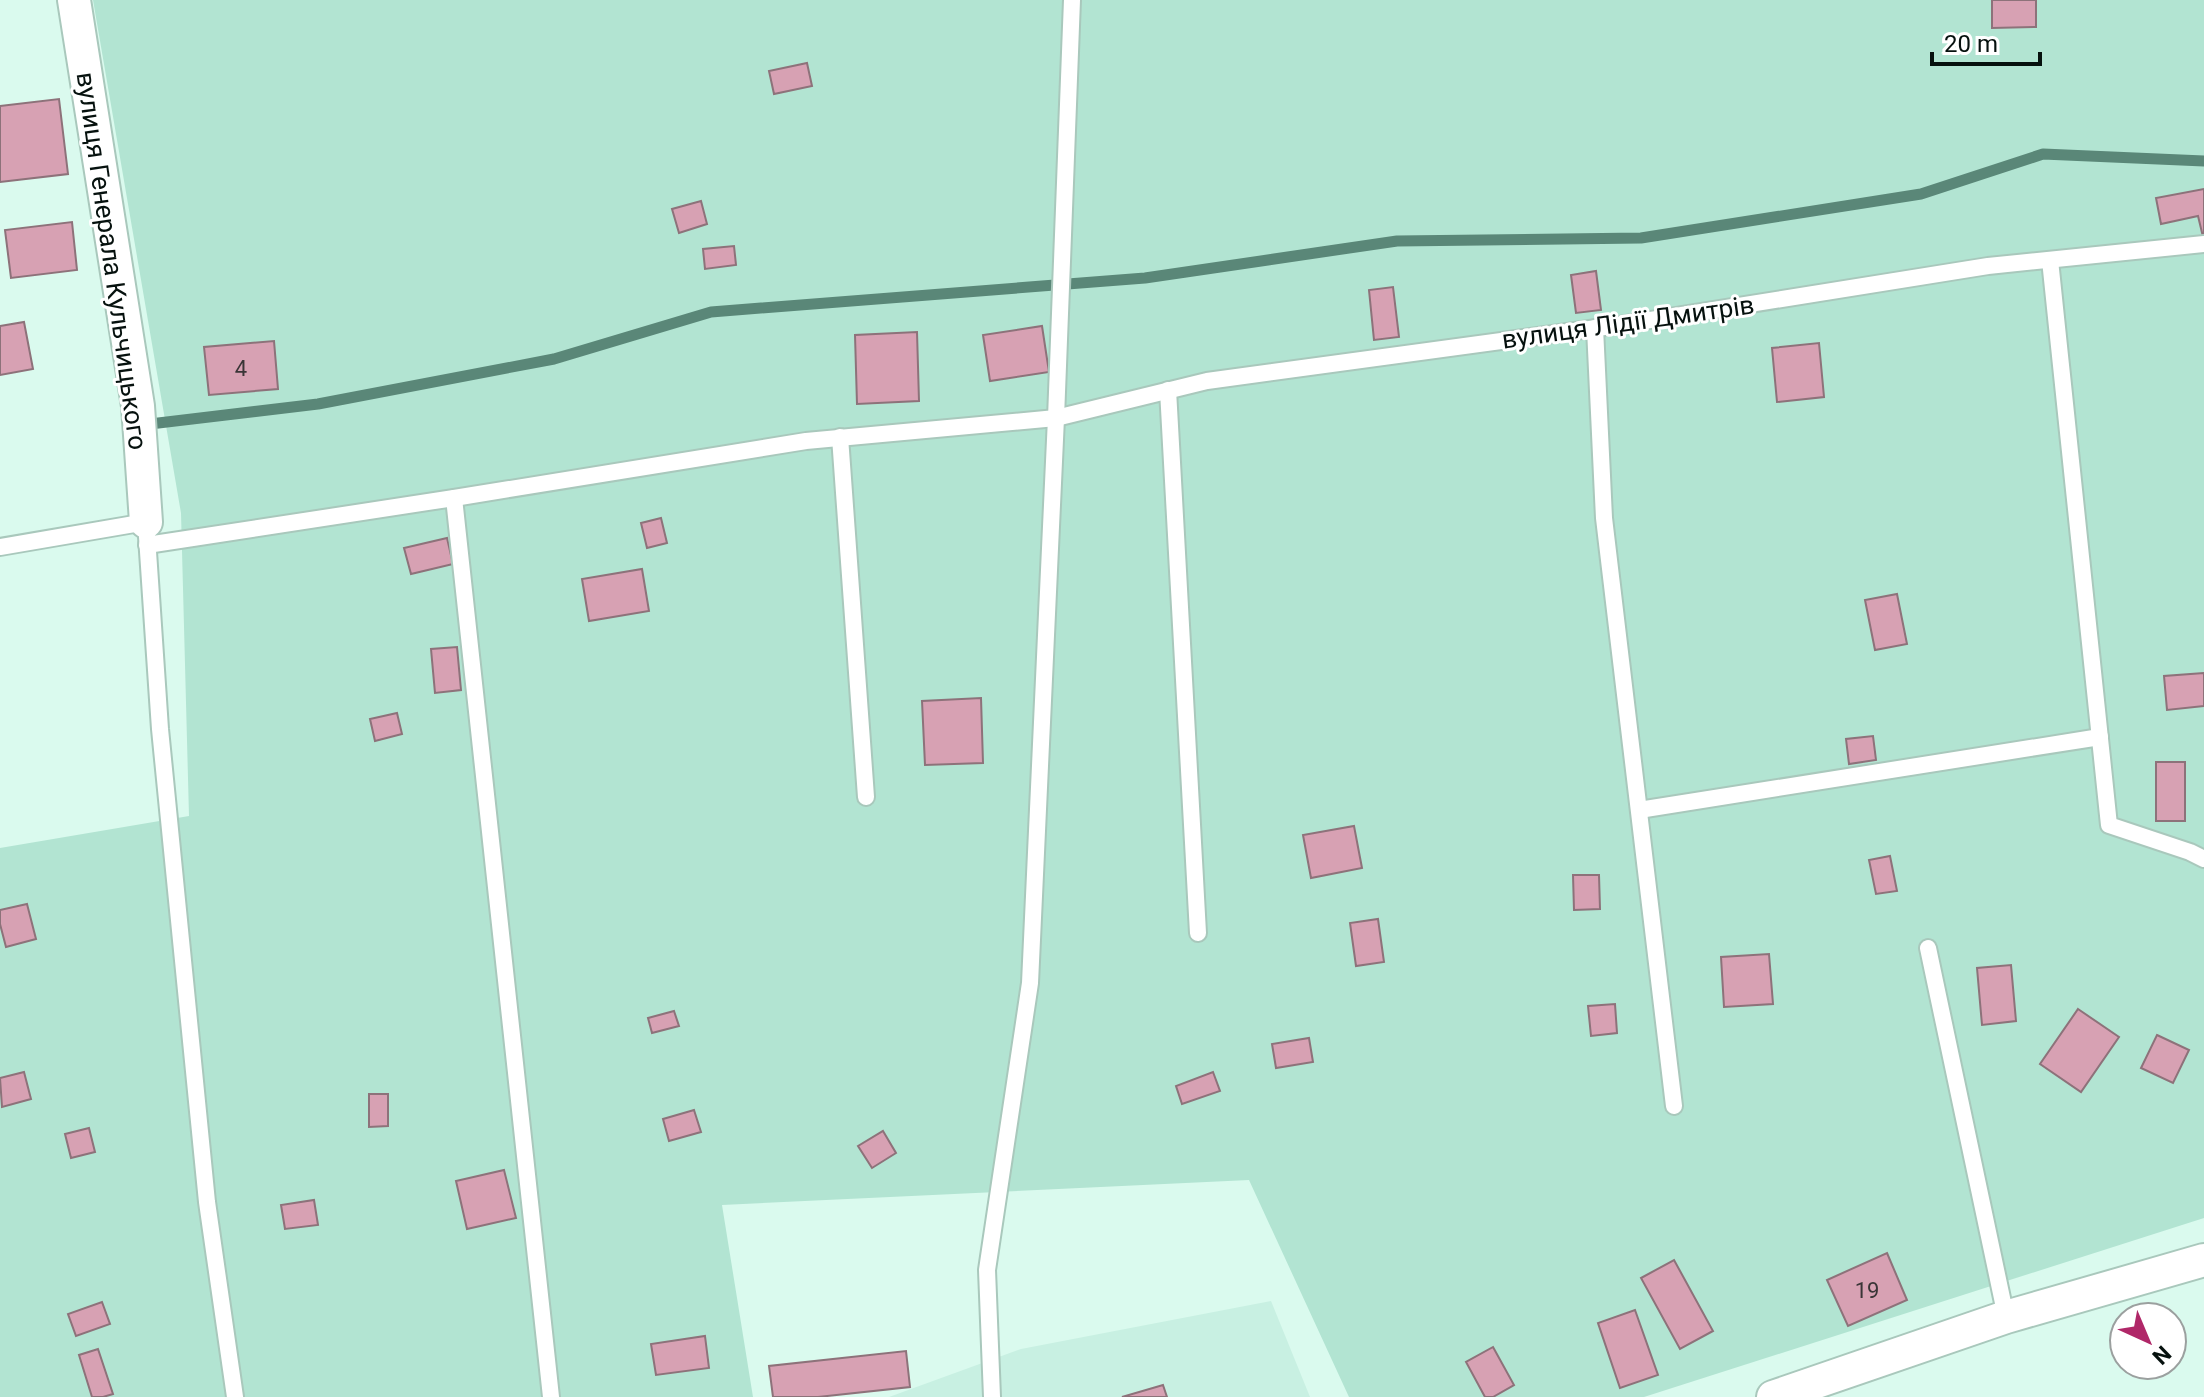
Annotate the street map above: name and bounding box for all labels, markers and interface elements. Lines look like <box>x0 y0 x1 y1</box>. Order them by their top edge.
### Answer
scale bar <box>1932 16 2040 66</box>
text: 20 m <box>1944 30 1998 58</box>
street label: вулиця Генерала Кульчицького <box>71 70 153 452</box>
street label: вулиця Лідії Дмитрів <box>1500 289 1756 355</box>
house number: 4 <box>235 356 247 381</box>
house number: 19 <box>1855 1278 1879 1303</box>
north arrow <box>2108 1301 2188 1381</box>
text: N <box>2147 1341 2176 1369</box>

